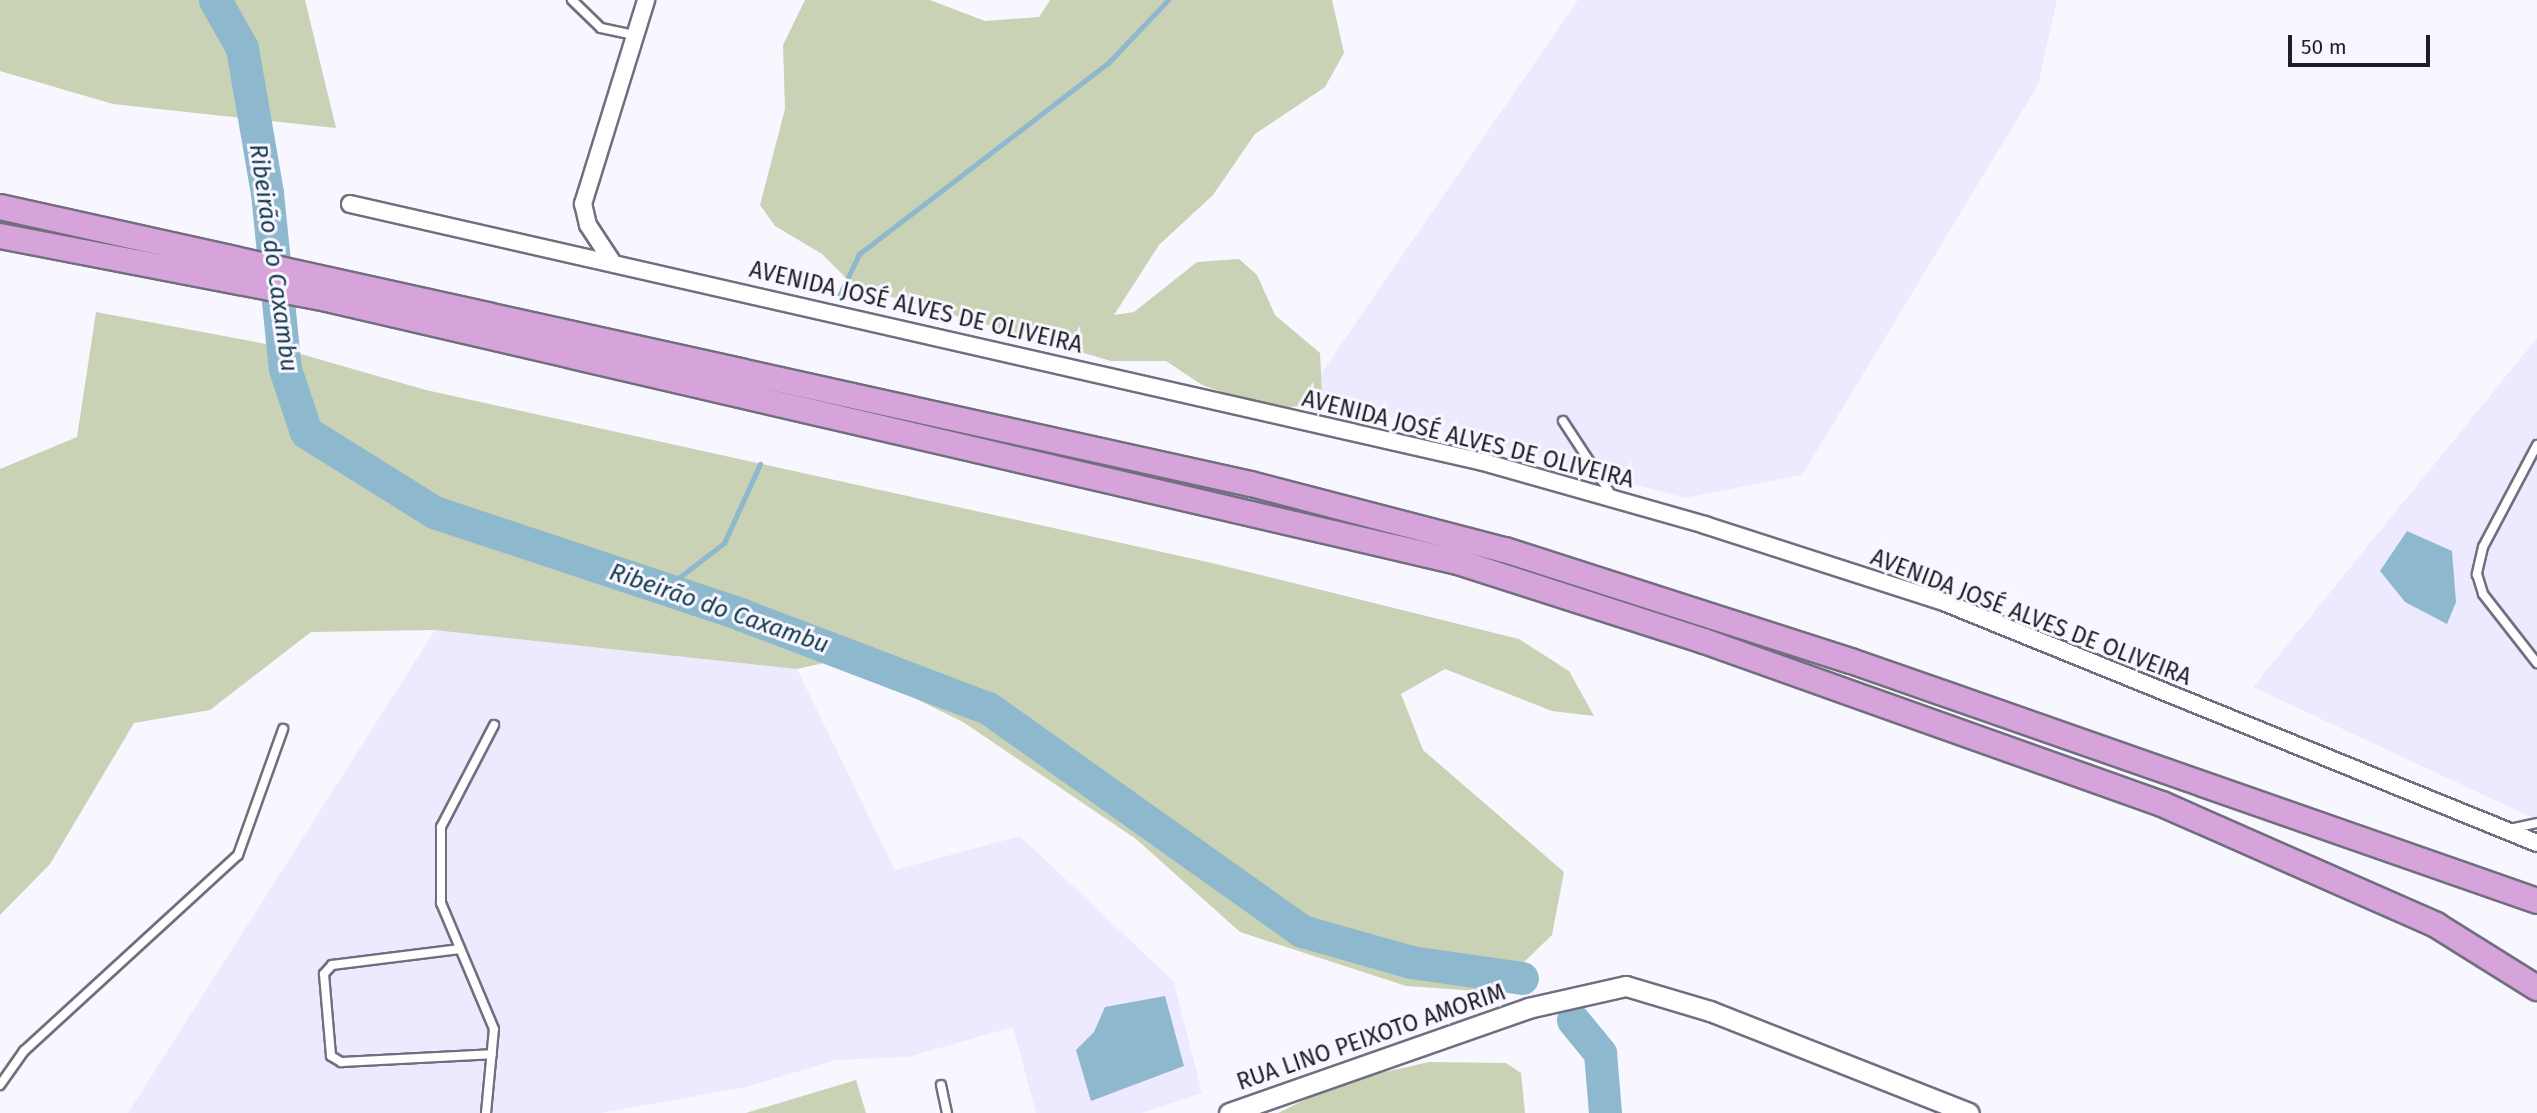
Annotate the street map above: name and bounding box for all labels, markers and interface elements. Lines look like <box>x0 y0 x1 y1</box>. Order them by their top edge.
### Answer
scale bar <box>2292 21 2434 65</box>
text: 50 m <box>2301 34 2347 60</box>
water label: Ribeirão do Caxambu <box>243 142 303 374</box>
street label: AVENIDA JOSÉ ALVES DE OLIVEIRA <box>747 255 1085 359</box>
street label: AVENIDA JOSÉ ALVES DE OLIVEIRA <box>1299 384 1637 494</box>
street label: AVENIDA JOSÉ ALVES DE OLIVEIRA <box>1867 543 2195 691</box>
water label: Ribeirão do Caxambu <box>606 558 832 660</box>
street label: RUA LINO PEIXOTO AMORIM <box>1233 978 1509 1096</box>

